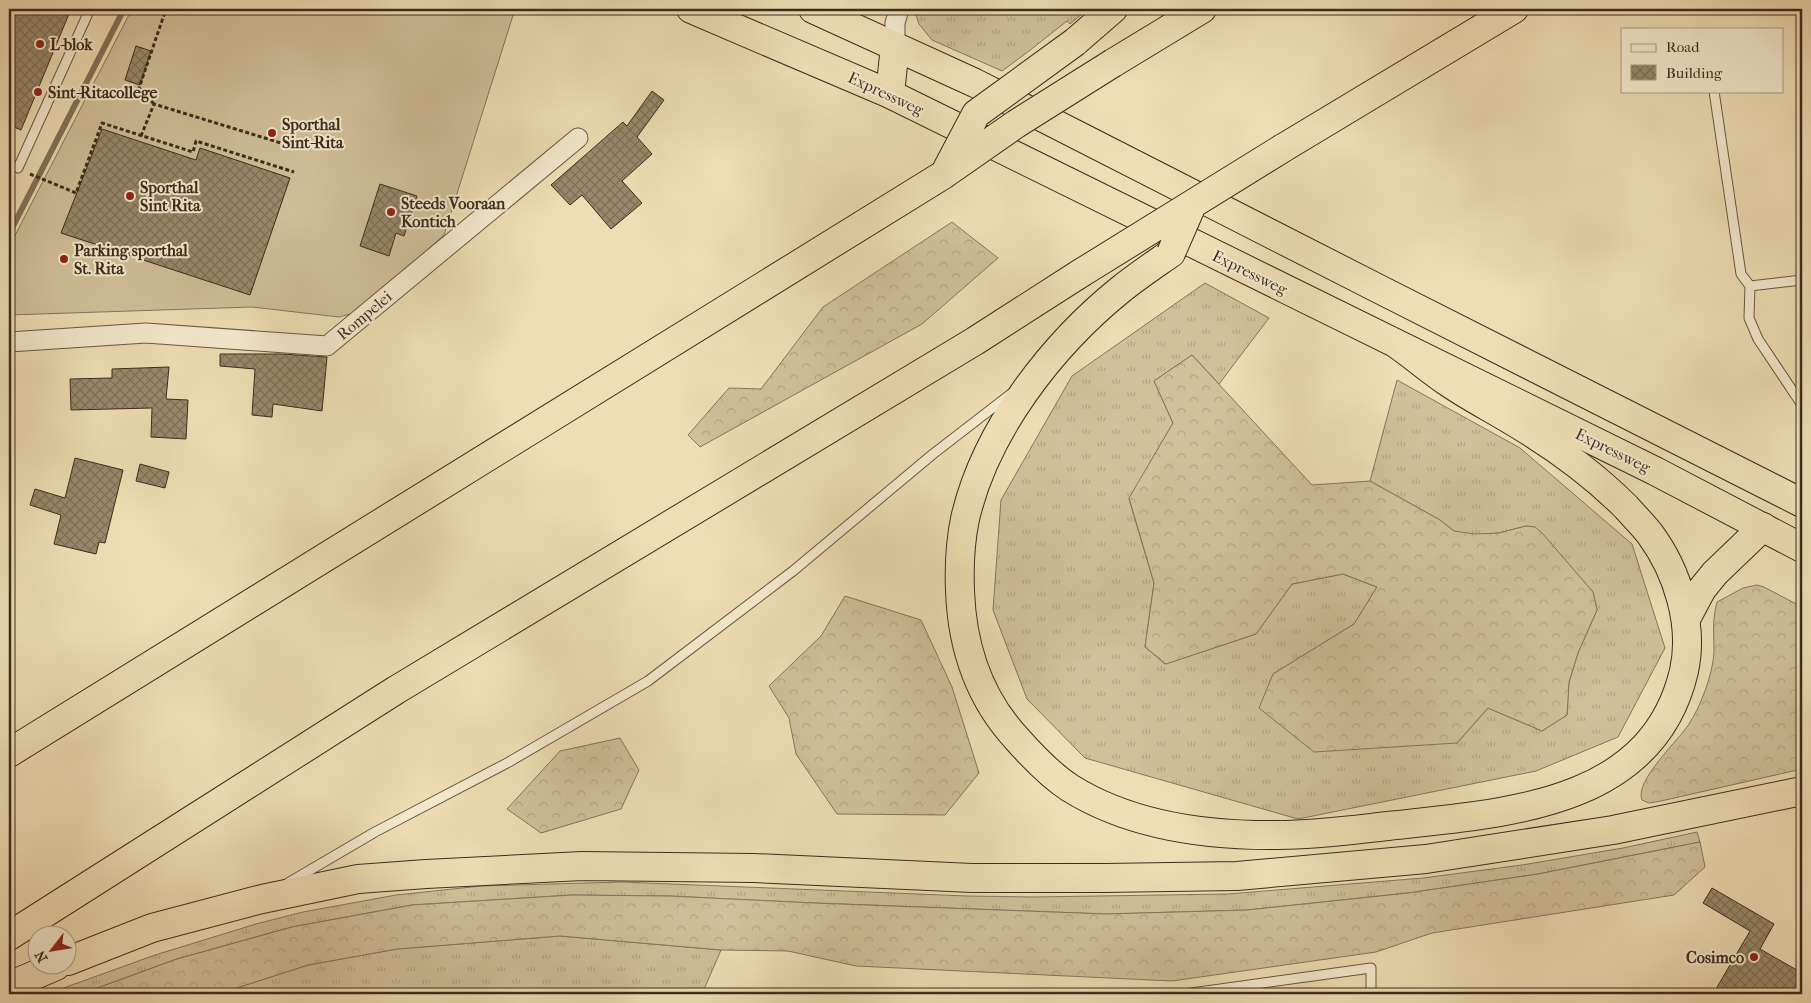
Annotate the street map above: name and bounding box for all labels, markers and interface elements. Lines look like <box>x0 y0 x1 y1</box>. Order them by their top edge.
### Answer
legend <box>1621 28 1784 92</box>
place label: L-blok <box>50 35 93 54</box>
marker: L-blok <box>34 38 46 50</box>
text: Road <box>1666 38 1700 56</box>
text: Building <box>1666 64 1723 82</box>
street label: Expressweg <box>845 68 927 119</box>
place label: Sint-Ritacollege <box>48 83 158 103</box>
marker: Sint-Ritacollege <box>32 86 44 98</box>
place label: Sporthal Sint-Rita <box>282 115 344 152</box>
marker: Sporthal Sint-Rita <box>266 127 278 139</box>
place label: Sporthal Sint Rita <box>140 178 201 215</box>
marker: Sporthal Sint Rita <box>124 190 136 202</box>
place label: Steeds Vooraan Kontich <box>401 194 506 231</box>
marker: Steeds Vooraan Kontich <box>385 206 397 218</box>
place label: Parking sporthal St. Rita <box>74 241 188 278</box>
street label: Expressweg <box>1209 246 1291 299</box>
marker: Parking sporthal St. Rita <box>58 253 70 265</box>
street label: Rompelei <box>333 287 396 344</box>
street label: Expressweg <box>1572 424 1654 477</box>
north arrow <box>28 926 78 976</box>
text: N <box>31 947 51 965</box>
place label: Cosimco <box>1686 948 1744 967</box>
marker: Cosimco <box>1748 951 1760 963</box>

